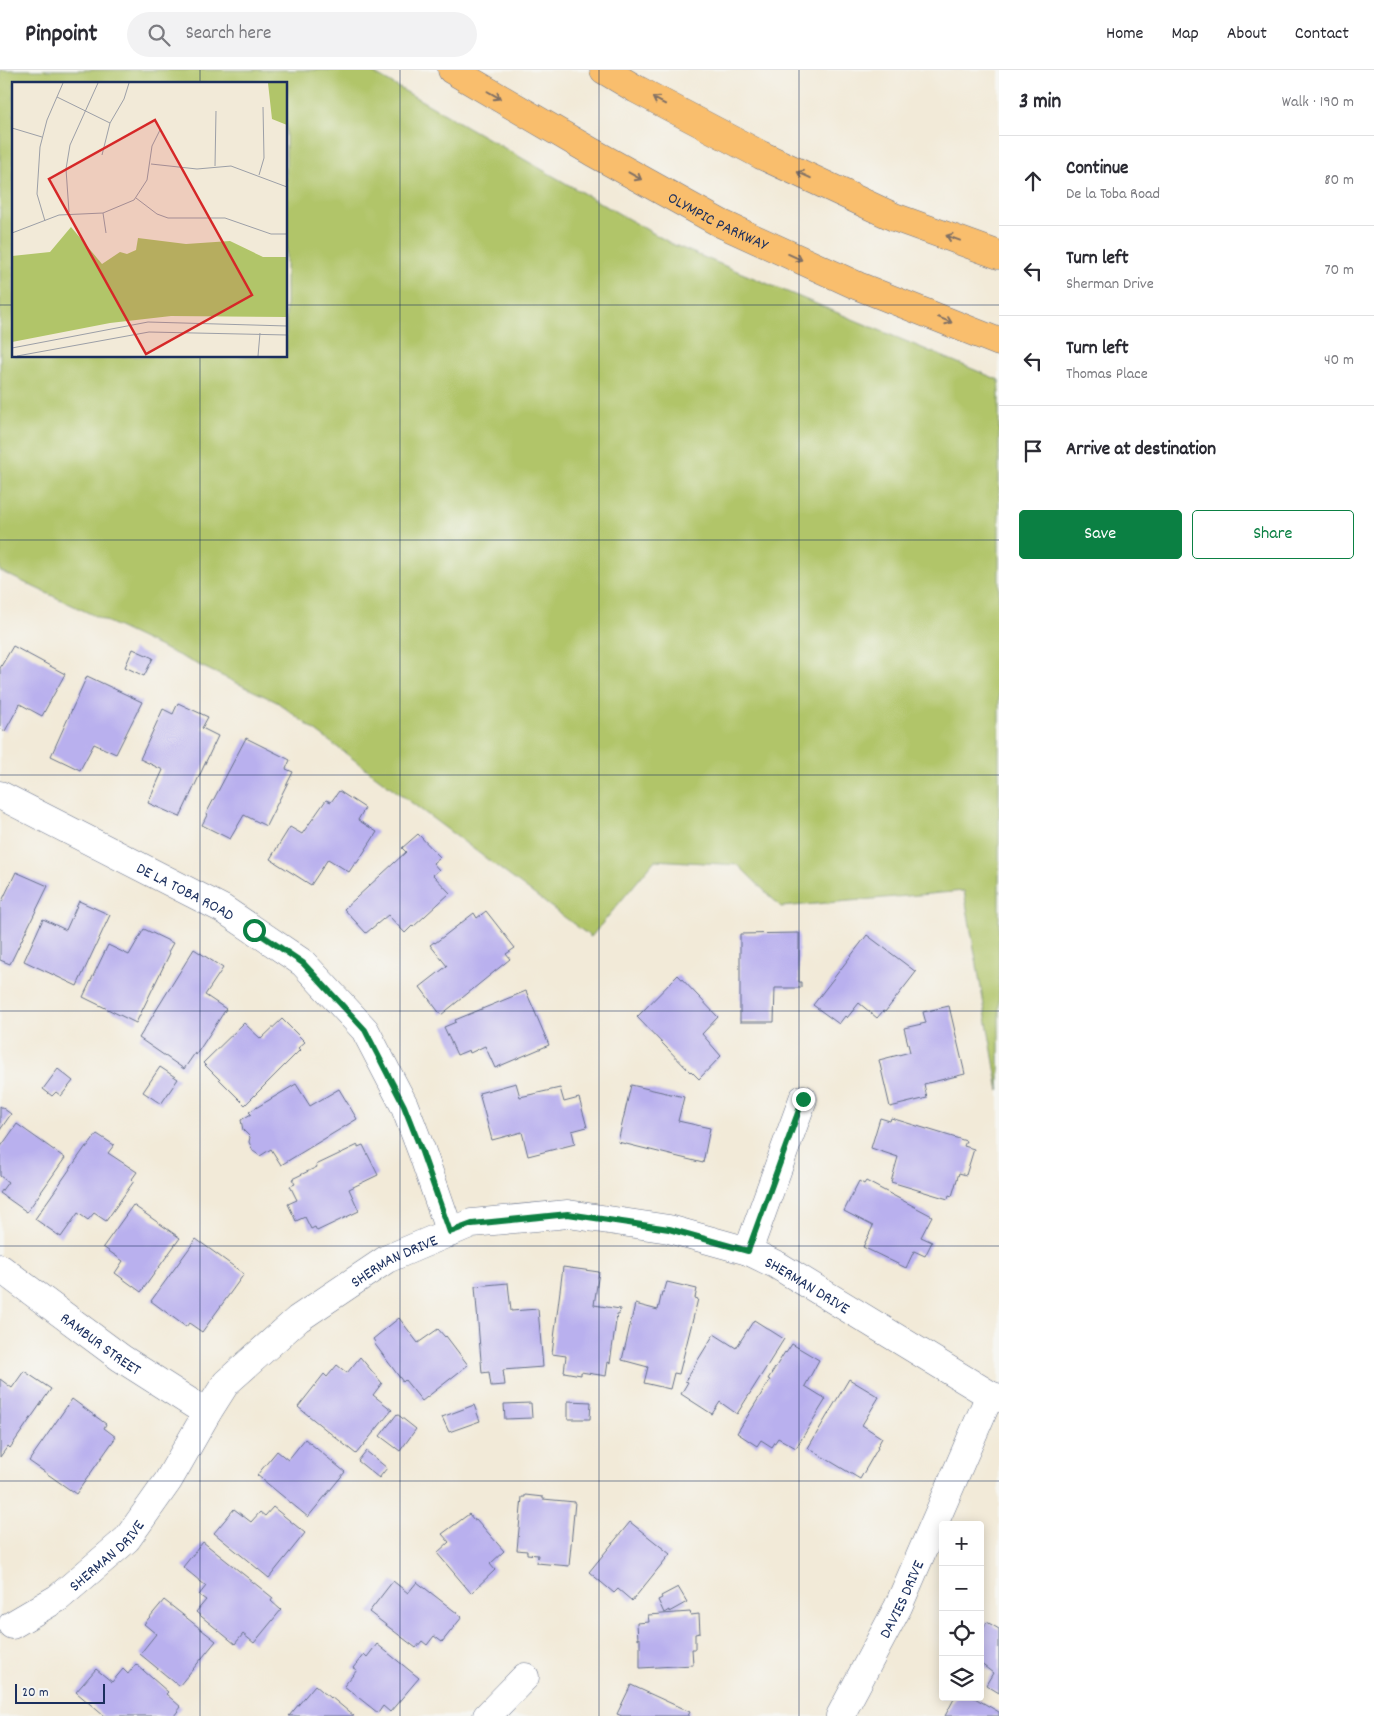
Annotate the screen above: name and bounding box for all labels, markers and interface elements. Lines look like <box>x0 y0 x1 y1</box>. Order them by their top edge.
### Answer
search box <box>127 12 477 57</box>
text: Pinpoint <box>25 18 97 52</box>
icon: search <box>145 21 173 49</box>
text: Search here <box>185 21 271 48</box>
text: Home <box>1106 22 1143 47</box>
text: Map <box>1171 22 1199 47</box>
text: About <box>1227 22 1267 47</box>
text: Contact <box>1295 22 1349 47</box>
inset map <box>12 82 288 358</box>
text: 3 min <box>1019 88 1061 118</box>
one-way arrow <box>486 91 501 101</box>
text: Walk · 190 m <box>1282 91 1354 114</box>
one-way arrow <box>652 96 667 105</box>
text: Continue <box>1066 156 1128 183</box>
icon: ahead <box>1019 167 1047 195</box>
one-way arrow <box>797 169 812 179</box>
text: 80 m <box>1324 169 1354 192</box>
one-way arrow <box>627 172 642 181</box>
text: De la Toba Road <box>1066 183 1160 206</box>
street label: OLYMPIC PARKWAY <box>663 187 772 258</box>
one-way arrow <box>946 233 961 242</box>
text: Turn left <box>1066 246 1129 273</box>
one-way arrow <box>787 253 802 263</box>
icon: left <box>1019 257 1047 285</box>
text: 70 m <box>1324 259 1354 282</box>
text: Sherman Drive <box>1066 273 1154 296</box>
one-way arrow <box>937 316 952 326</box>
text: Turn left <box>1066 336 1129 363</box>
icon: left <box>1019 347 1047 375</box>
text: 40 m <box>1324 349 1354 372</box>
text: Thomas Place <box>1066 363 1148 386</box>
icon: arrive <box>1019 437 1047 465</box>
text: Arrive at destination <box>1066 437 1216 464</box>
button: Save <box>1019 510 1182 559</box>
button: Share <box>1192 510 1354 559</box>
street label: DE LA TOBA ROAD <box>132 858 238 928</box>
route start <box>243 919 266 942</box>
route end <box>792 1088 815 1111</box>
street label: SHERMAN DRIVE <box>347 1230 442 1295</box>
street label: SHERMAN DRIVE <box>760 1252 854 1321</box>
street label: RAMBUR STREET <box>55 1308 145 1382</box>
street label: SHERMAN DRIVE <box>65 1515 151 1598</box>
map controls <box>939 1521 984 1701</box>
button: + <box>939 1521 984 1566</box>
street label: DAVIES DRIVE <box>874 1557 931 1643</box>
button: − <box>939 1566 984 1611</box>
button: locate <box>939 1611 984 1656</box>
button: layers <box>939 1656 984 1701</box>
scale bar <box>15 1681 105 1704</box>
text: 20 m <box>22 1683 49 1703</box>

